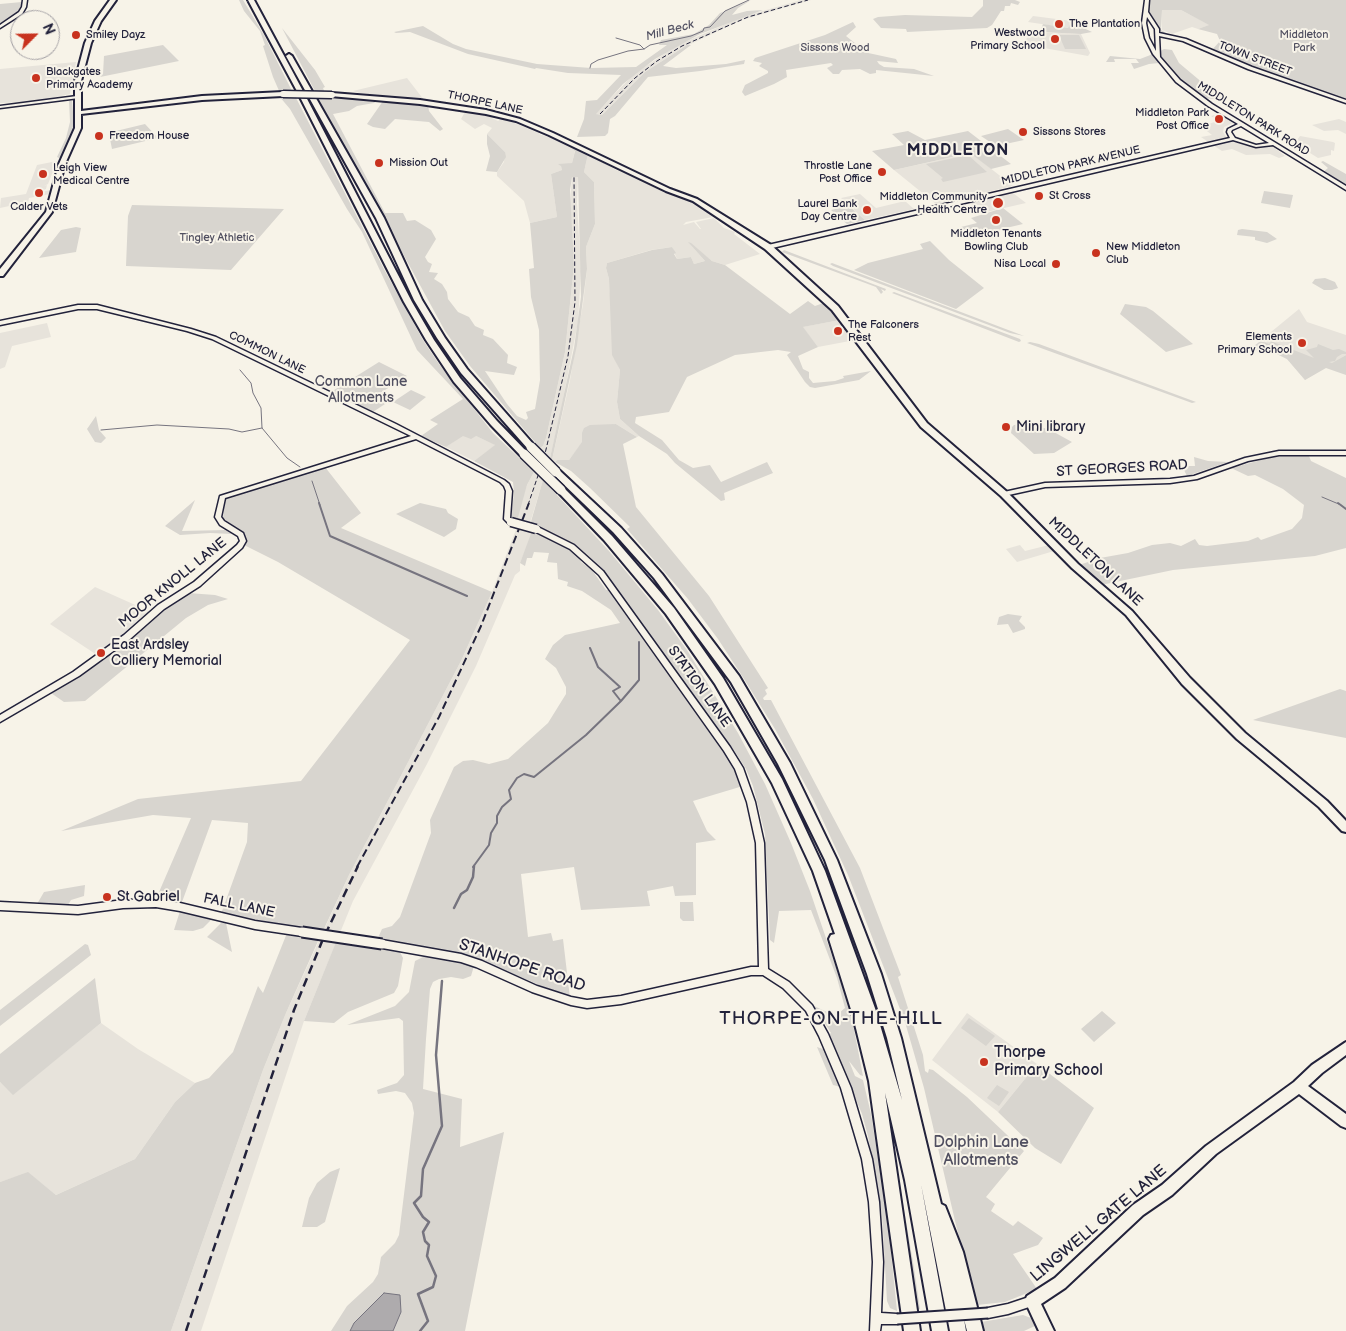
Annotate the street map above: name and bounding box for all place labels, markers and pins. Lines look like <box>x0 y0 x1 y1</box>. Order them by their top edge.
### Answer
place label: The Plantation <box>1069 17 1140 31</box>
marker: The Plantation <box>1053 18 1065 30</box>
place label: Westwood Primary School <box>970 26 1045 52</box>
place label: Smiley Dayz <box>86 28 145 42</box>
marker: Smiley Dayz <box>70 29 82 41</box>
marker: Westwood Primary School <box>1049 33 1061 45</box>
place label: Blackgates Primary Academy <box>46 65 133 91</box>
marker: Blackgates Primary Academy <box>30 72 42 84</box>
place label: Middleton Park Post Office <box>1135 106 1209 132</box>
marker: Middleton Park Post Office <box>1213 113 1225 125</box>
place label: Sissons Stores <box>1033 125 1106 139</box>
marker: Sissons Stores <box>1017 126 1029 138</box>
place label: Freedom House <box>109 129 189 143</box>
marker: Freedom House <box>93 130 105 142</box>
place label: Mission Out <box>389 156 448 170</box>
marker: Mission Out <box>373 157 385 169</box>
place label: Throstle Lane Post Office <box>804 159 872 185</box>
place label: Leigh View Medical Centre <box>53 161 130 187</box>
marker: Throstle Lane Post Office <box>876 166 888 178</box>
marker: Leigh View Medical Centre <box>37 168 49 180</box>
marker: Calder Vets <box>33 187 45 199</box>
place label: St Cross <box>1049 189 1091 203</box>
place label: Middleton Community Health Centre <box>879 190 987 216</box>
marker: St Cross <box>1033 190 1045 202</box>
marker: Middleton Community Health Centre <box>991 196 1005 210</box>
place label: Laurel Bank Day Centre <box>798 197 857 223</box>
place label: Calder Vets <box>10 200 68 214</box>
marker: Laurel Bank Day Centre <box>861 204 873 216</box>
marker: Middleton Tenants Bowling Club <box>990 214 1002 226</box>
place label: Middleton Tenants Bowling Club <box>950 227 1042 253</box>
place label: New Middleton Club <box>1106 240 1180 266</box>
marker: New Middleton Club <box>1090 247 1102 259</box>
place label: Nisa Local <box>994 257 1046 271</box>
marker: Nisa Local <box>1050 258 1062 270</box>
place label: The Falconers Rest <box>848 318 919 344</box>
marker: The Falconers Rest <box>832 325 844 337</box>
place label: Elements Primary School <box>1217 330 1292 356</box>
marker: Elements Primary School <box>1296 337 1308 349</box>
place label: Mini library <box>1016 419 1085 435</box>
marker: Mini library <box>1000 421 1012 433</box>
place label: East Ardsley Colliery Memorial <box>111 637 222 670</box>
marker: East Ardsley Colliery Memorial <box>95 647 107 659</box>
place label: St Gabriel <box>117 889 180 905</box>
marker: St Gabriel <box>101 891 113 903</box>
place label: Thorpe Primary School <box>994 1043 1103 1081</box>
marker: Thorpe Primary School <box>978 1056 990 1068</box>

